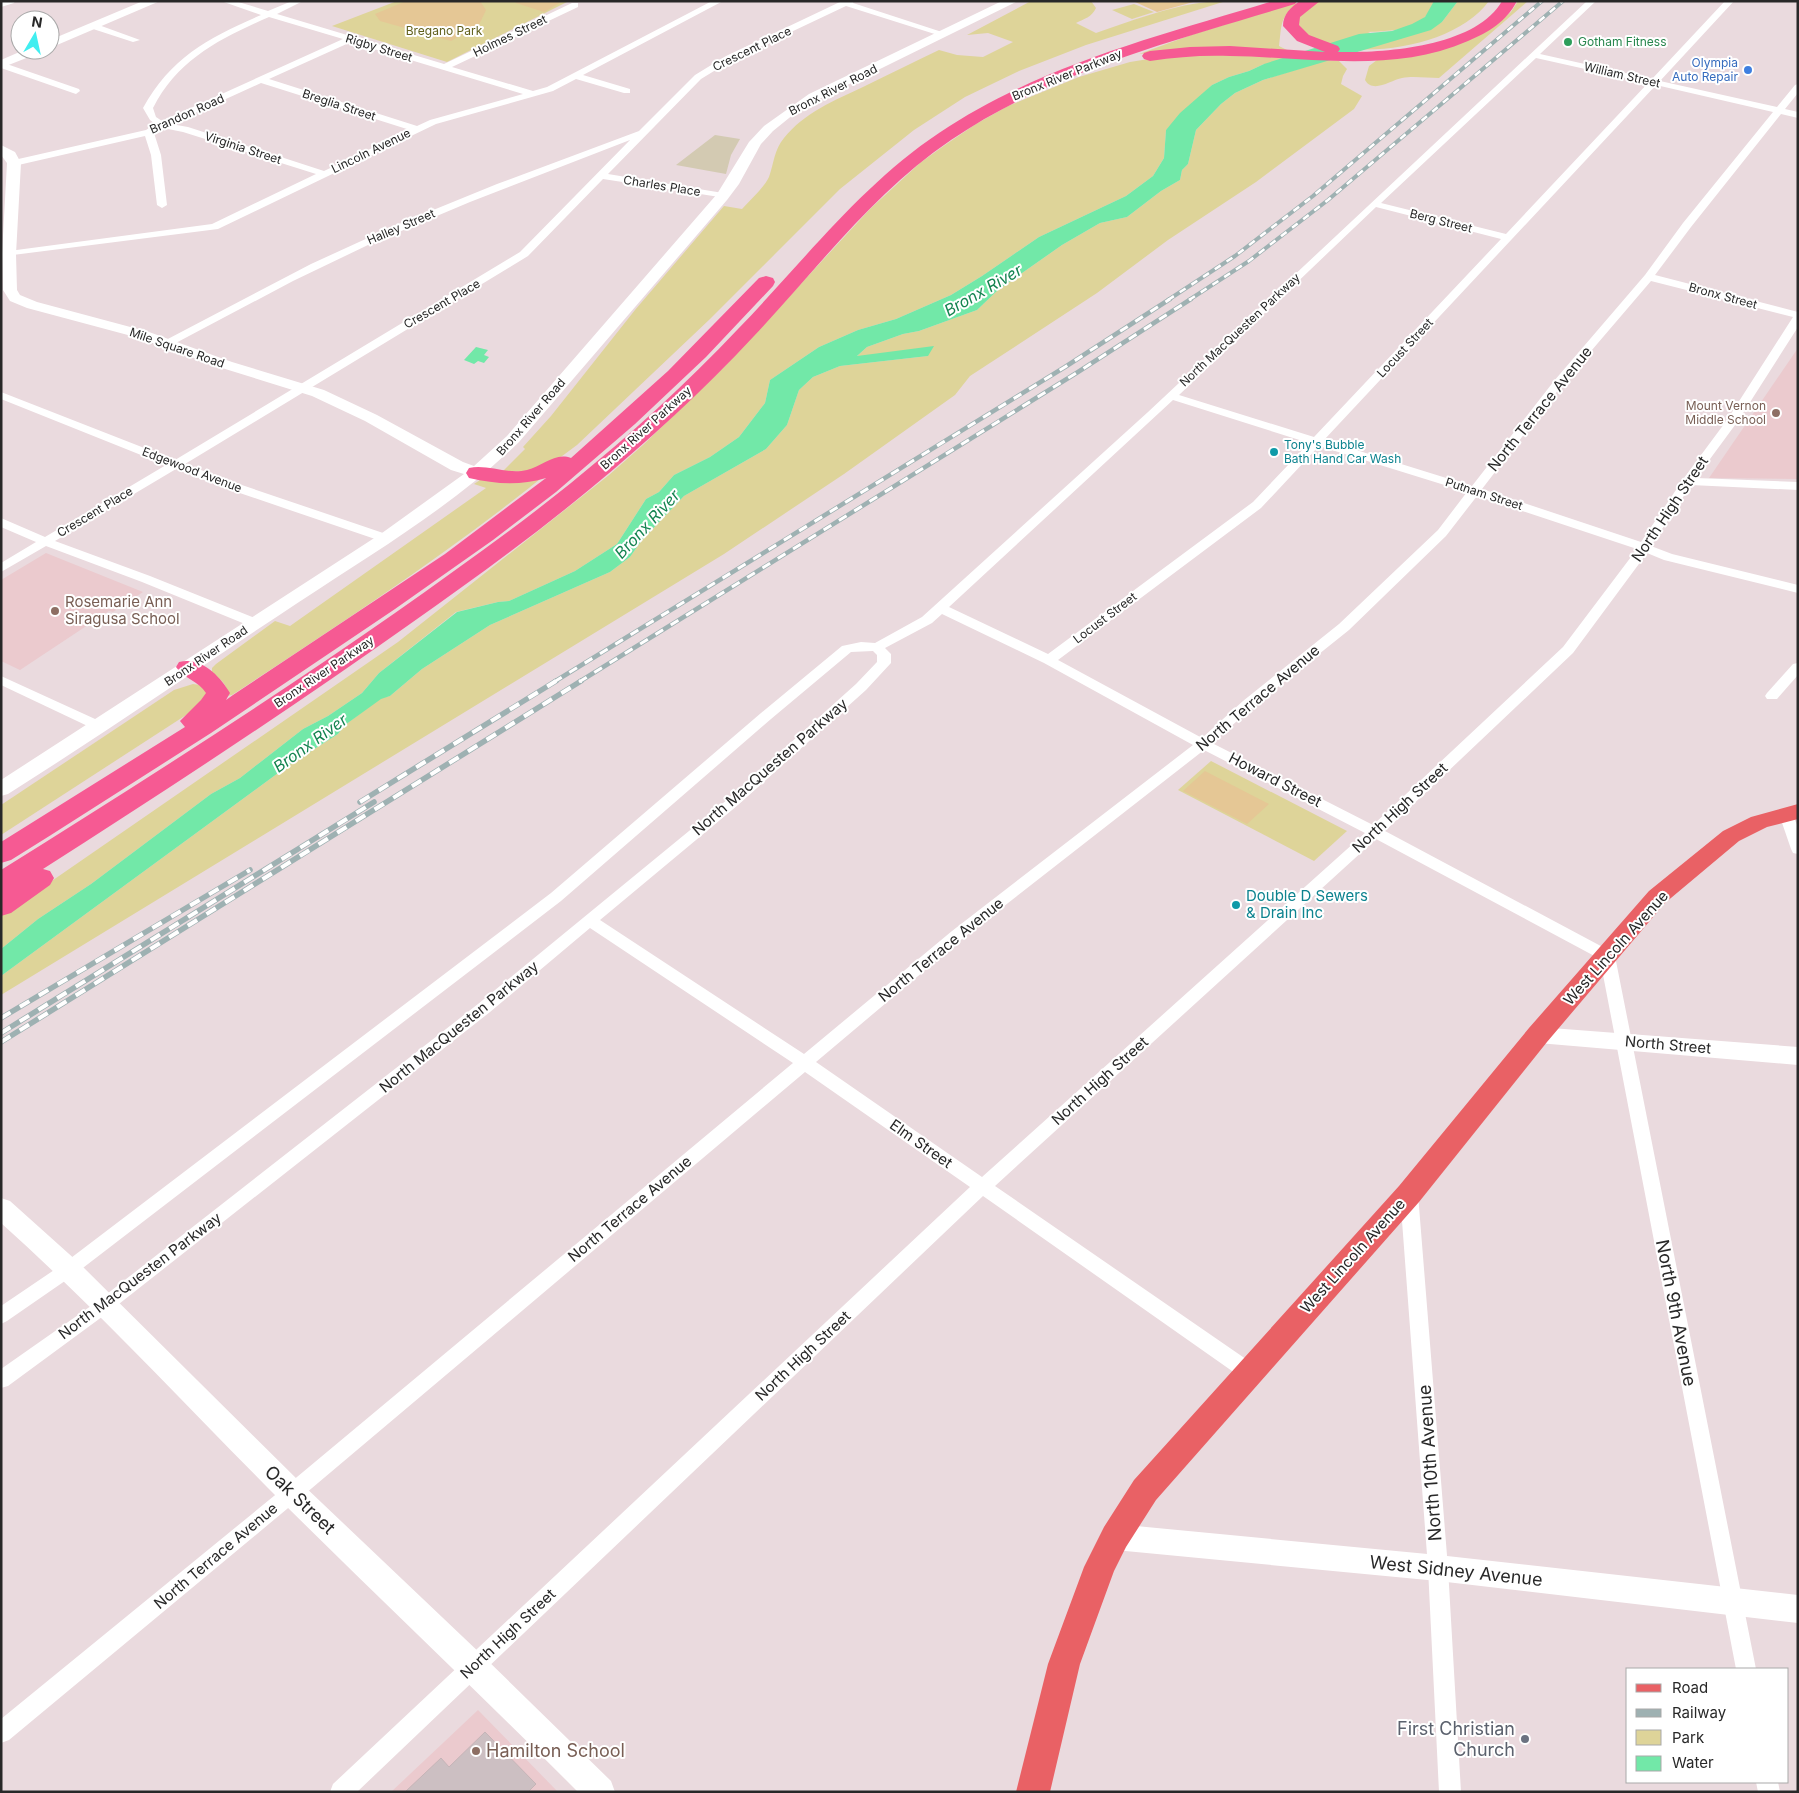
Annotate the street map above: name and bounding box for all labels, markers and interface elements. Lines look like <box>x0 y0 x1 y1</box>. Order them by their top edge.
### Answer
north arrow <box>10 10 60 60</box>
street label: Holmes Street <box>470 11 549 60</box>
text: N <box>31 12 44 31</box>
park label: Bregano Park <box>406 23 483 38</box>
street label: Crescent Place <box>710 23 794 74</box>
street label: Rigby Street <box>344 30 414 65</box>
place label: Gotham Fitness <box>1578 34 1666 49</box>
marker: Gotham Fitness <box>1562 36 1574 48</box>
street label: Bronx River Parkway <box>1010 46 1124 103</box>
place label: Olympia Auto Repair <box>1672 55 1738 84</box>
street label: William Street <box>1582 58 1662 91</box>
street label: Bronx River Road <box>786 61 880 118</box>
marker: Olympia Auto Repair <box>1742 64 1754 76</box>
street label: Breglia Street <box>301 86 378 123</box>
street label: Brandon Road <box>147 90 226 137</box>
street label: Lincoln Avenue <box>329 125 413 176</box>
street label: Virginia Street <box>203 128 283 167</box>
street label: Charles Place <box>622 172 702 199</box>
street label: Halley Street <box>365 206 437 248</box>
street label: Berg Street <box>1408 206 1474 236</box>
water label: Bronx River <box>940 259 1026 320</box>
street label: North MacQuesten Parkway <box>1176 270 1303 389</box>
street label: Crescent Place <box>401 276 483 332</box>
street label: Bronx Street <box>1687 279 1759 312</box>
street label: Locust Street <box>1373 315 1436 380</box>
street label: Mile Square Road <box>128 324 227 371</box>
street label: North Terrace Avenue <box>1483 342 1596 475</box>
street label: Bronx River Road <box>493 375 568 458</box>
street label: Bronx River Parkway <box>597 383 694 472</box>
place label: Mount Vernon Middle School <box>1685 398 1766 427</box>
marker: Mount Vernon Middle School <box>1770 407 1782 419</box>
place label: Tony's Bubble Bath Hand Car Wash <box>1284 437 1401 466</box>
street label: Edgewood Avenue <box>140 444 244 495</box>
marker: Tony's Bubble Bath Hand Car Wash <box>1268 446 1280 458</box>
street label: North High Street <box>1627 452 1712 565</box>
street label: Putnam Street <box>1444 474 1525 513</box>
street label: Crescent Place <box>54 483 135 540</box>
water label: Bronx River <box>610 485 685 563</box>
street label: Locust Street <box>1070 589 1139 646</box>
place label: Rosemarie Ann Siragusa School <box>65 592 180 628</box>
marker: Rosemarie Ann Siragusa School <box>49 605 61 617</box>
street label: Bronx River Road <box>161 622 250 689</box>
street label: Bronx River Parkway <box>271 632 377 711</box>
street label: North Terrace Avenue <box>1192 640 1323 755</box>
street label: North MacQuesten Parkway <box>688 694 852 839</box>
water label: Bronx River <box>269 709 352 777</box>
street label: Howard Street <box>1226 748 1325 811</box>
street label: North High Street <box>1348 758 1451 857</box>
place label: Double D Sewers & Drain Inc <box>1246 886 1368 922</box>
street label: West Lincoln Avenue <box>1559 886 1672 1009</box>
street label: North Terrace Avenue <box>874 893 1007 1006</box>
marker: Double D Sewers & Drain Inc <box>1230 899 1242 911</box>
street label: North MacQuesten Parkway <box>375 956 543 1097</box>
street label: North Street <box>1624 1031 1712 1058</box>
street label: North High Street <box>1047 1032 1152 1129</box>
street label: Elm Street <box>886 1115 956 1172</box>
street label: North Terrace Avenue <box>564 1151 695 1266</box>
street label: West Lincoln Avenue <box>1296 1194 1409 1317</box>
street label: North MacQuesten Parkway <box>54 1208 225 1343</box>
street label: North 9th Avenue <box>1652 1238 1701 1388</box>
street label: North High Street <box>751 1306 854 1405</box>
street label: North 10th Avenue <box>1414 1384 1445 1542</box>
street label: Oak Street <box>261 1461 340 1538</box>
street label: North Terrace Avenue <box>150 1498 281 1613</box>
street label: West Sidney Avenue <box>1368 1551 1544 1590</box>
street label: North High Street <box>456 1584 559 1683</box>
legend <box>1626 1668 1789 1783</box>
text: Road <box>1672 1678 1708 1697</box>
text: Railway <box>1672 1703 1727 1722</box>
place label: First Christian Church <box>1397 1718 1515 1760</box>
text: Park <box>1672 1728 1705 1747</box>
marker: First Christian Church <box>1519 1733 1531 1745</box>
place label: Hamilton School <box>486 1740 625 1761</box>
marker: Hamilton School <box>470 1745 482 1757</box>
text: Water <box>1672 1753 1714 1772</box>

